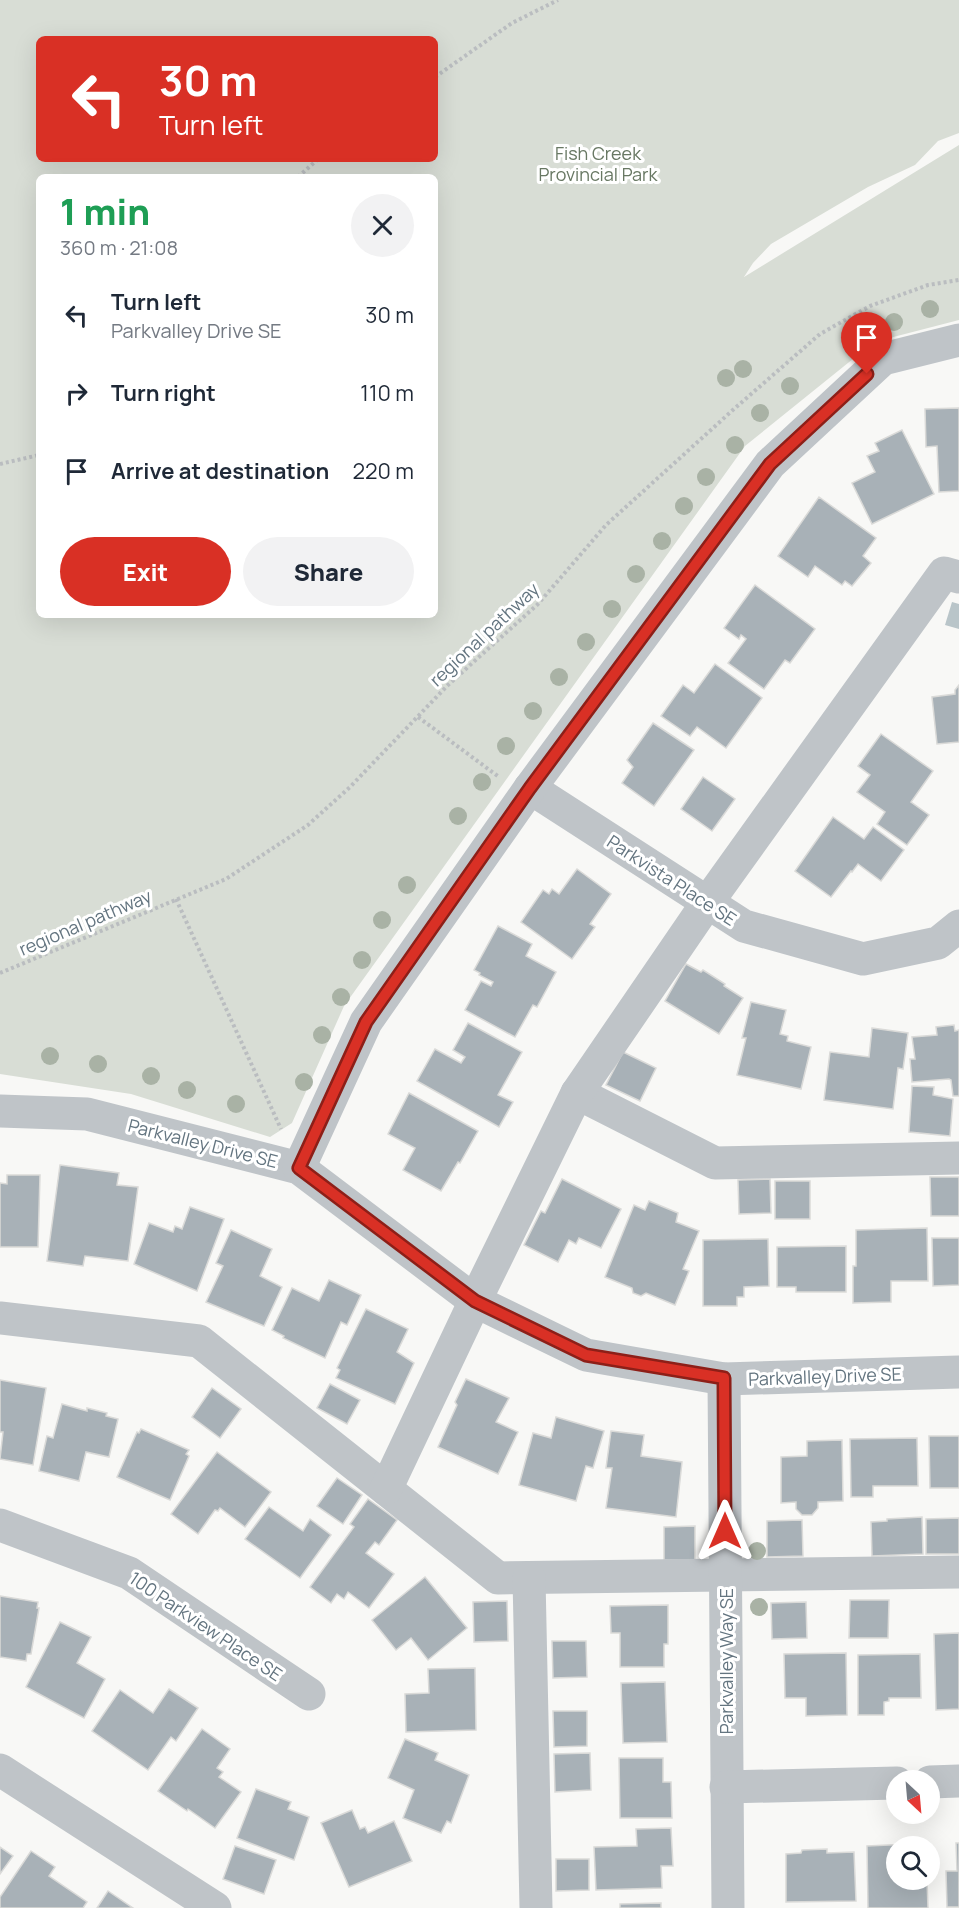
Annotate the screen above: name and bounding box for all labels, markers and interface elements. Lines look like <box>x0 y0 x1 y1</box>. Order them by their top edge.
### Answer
text: 30 m <box>159 51 257 109</box>
icon: left <box>60 60 138 138</box>
text: Turn left <box>159 106 263 143</box>
park label: Fish Creek Provincial Park <box>538 141 659 186</box>
text: 1 min <box>60 187 150 236</box>
button: close <box>351 194 414 257</box>
text: 360 m · 21:08 <box>60 234 178 261</box>
text: Turn left <box>111 287 201 317</box>
icon: left <box>60 299 93 332</box>
text: 30 m <box>365 300 414 330</box>
pin <box>841 312 892 374</box>
text: Parkvalley Drive SE <box>111 317 281 344</box>
icon: arrive <box>850 321 883 354</box>
icon: right <box>60 377 93 410</box>
text: Turn right <box>111 378 216 408</box>
text: 110 m <box>360 378 414 408</box>
icon: arrive <box>60 455 93 488</box>
text: Arrive at destination <box>111 456 329 486</box>
text: 220 m <box>352 456 414 486</box>
button: Exit <box>60 537 231 606</box>
button: Share <box>243 537 414 606</box>
street label: regional pathway <box>424 577 544 691</box>
street label: Parkvista Place SE <box>603 829 741 931</box>
street label: regional pathway <box>15 883 155 961</box>
street label: Parkvalley Drive SE <box>126 1113 280 1173</box>
street label: Parkvalley Drive SE <box>748 1361 902 1391</box>
position arrow <box>693 1499 757 1563</box>
street label: 100 Parkview Place SE <box>125 1566 287 1686</box>
street label: Parkvalley Way SE <box>714 1588 738 1734</box>
north arrow <box>886 1770 940 1824</box>
map controls <box>886 1770 940 1890</box>
button: search <box>886 1836 940 1890</box>

